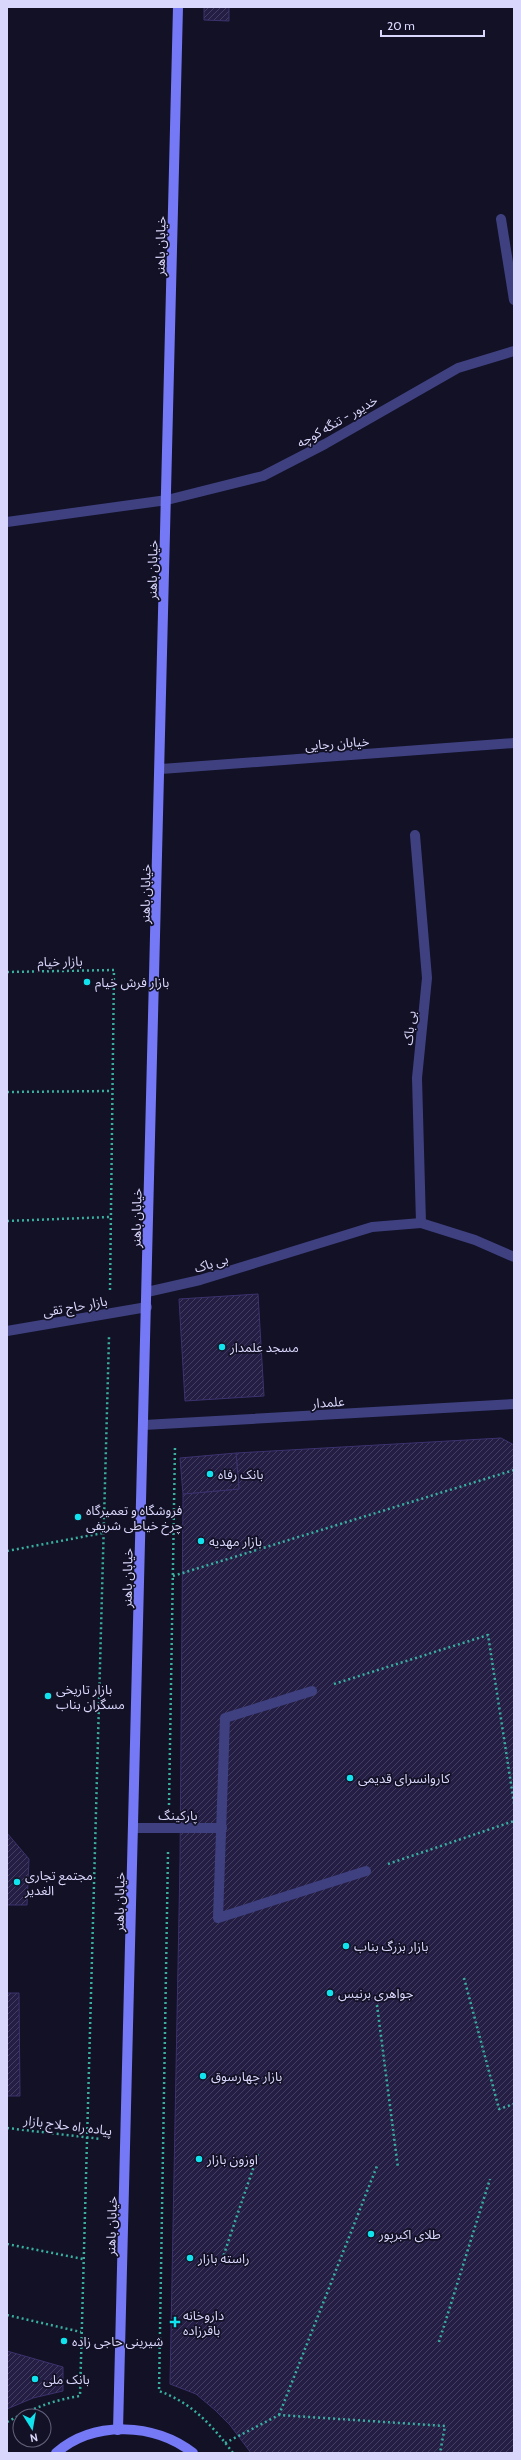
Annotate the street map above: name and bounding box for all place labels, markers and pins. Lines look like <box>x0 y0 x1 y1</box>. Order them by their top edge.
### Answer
place label: بازار فرش خیام <box>95 974 169 992</box>
marker: بازار فرش خیام <box>82 977 92 987</box>
place label: مسجد علمدار <box>229 1339 299 1355</box>
marker: مسجد علمدار <box>217 1342 227 1352</box>
place label: بانک رفاه <box>218 1466 264 1482</box>
marker: بانک رفاه <box>205 1469 215 1479</box>
place label: فروشگاه و تعمیرگاه چرخ خیاطی شریفی <box>86 1502 183 1536</box>
marker: فروشگاه و تعمیرگاه چرخ خیاطی شریفی <box>73 1512 83 1522</box>
place label: بازار مهدیه <box>209 1533 262 1550</box>
marker: بازار مهدیه <box>196 1536 206 1546</box>
place label: بازار تاریخی مسگران بناب <box>56 1681 125 1713</box>
marker: بازار تاریخی مسگران بناب <box>43 1691 53 1701</box>
place label: کاروانسرای قدیمی <box>358 1770 450 1787</box>
marker: کاروانسرای قدیمی <box>345 1773 355 1783</box>
place label: مجتمع تجاری الغدیر <box>24 1867 93 1898</box>
marker: مجتمع تجاری الغدیر <box>12 1877 22 1887</box>
place label: بازار بزرگ بناب <box>354 1938 428 1954</box>
marker: بازار بزرگ بناب <box>341 1941 351 1951</box>
place label: جواهری برنیس <box>338 1985 414 2002</box>
marker: جواهری برنیس <box>325 1988 335 1998</box>
place label: بازار چهارسوق <box>211 2068 282 2086</box>
marker: بازار چهارسوق <box>198 2071 208 2081</box>
place label: اوزون بازار <box>206 2151 258 2168</box>
marker: اوزون بازار <box>194 2154 204 2164</box>
place label: طلای اکبرپور <box>378 2226 441 2244</box>
marker: طلای اکبرپور <box>366 2229 376 2239</box>
place label: راسته بازار <box>197 2250 249 2266</box>
marker: راسته بازار <box>185 2253 195 2263</box>
place label: داروخانه باقرزاده <box>183 2307 224 2338</box>
marker: داروخانه باقرزاده <box>170 2317 180 2327</box>
place label: شیرینی حاجی زاده <box>72 2333 163 2350</box>
marker: شیرینی حاجی زاده <box>59 2336 69 2346</box>
place label: بانک ملی <box>43 2371 90 2388</box>
marker: بانک ملی <box>30 2374 40 2384</box>

